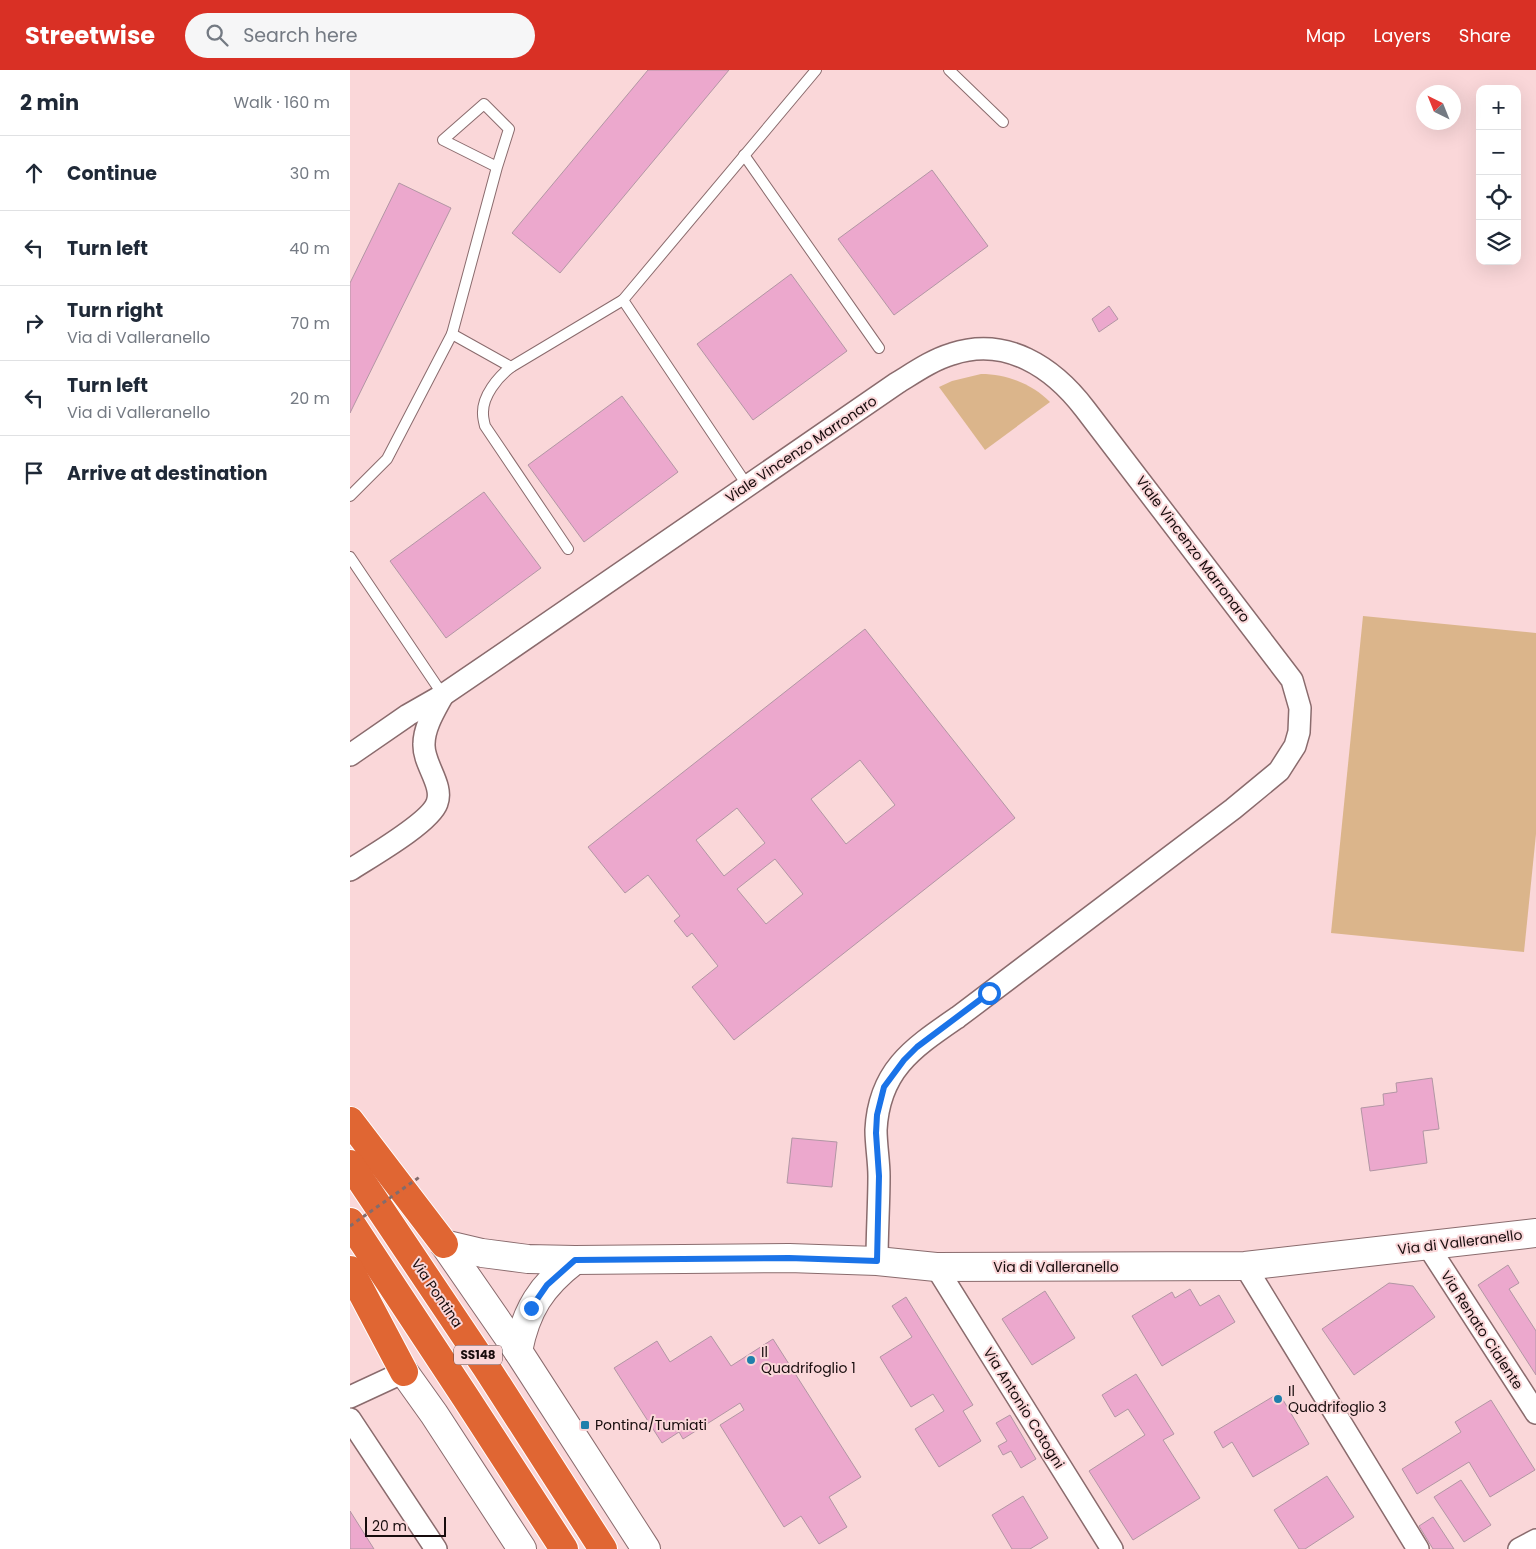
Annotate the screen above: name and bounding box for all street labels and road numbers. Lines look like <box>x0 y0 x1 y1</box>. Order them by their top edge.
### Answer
street label: Viale Vincenzo Marronaro <box>721 391 881 507</box>
street label: Viale Vincenzo Marronaro <box>1131 472 1255 626</box>
street label: Via di Valleranello <box>1397 1224 1523 1260</box>
street label: Via Pontina <box>407 1255 467 1331</box>
street label: Via di Valleranello <box>993 1257 1119 1277</box>
street label: Via Renato Cialente <box>1436 1267 1528 1394</box>
street label: Via Antonio Cotogni <box>979 1344 1069 1472</box>
road number: SS148 <box>454 1346 502 1364</box>

